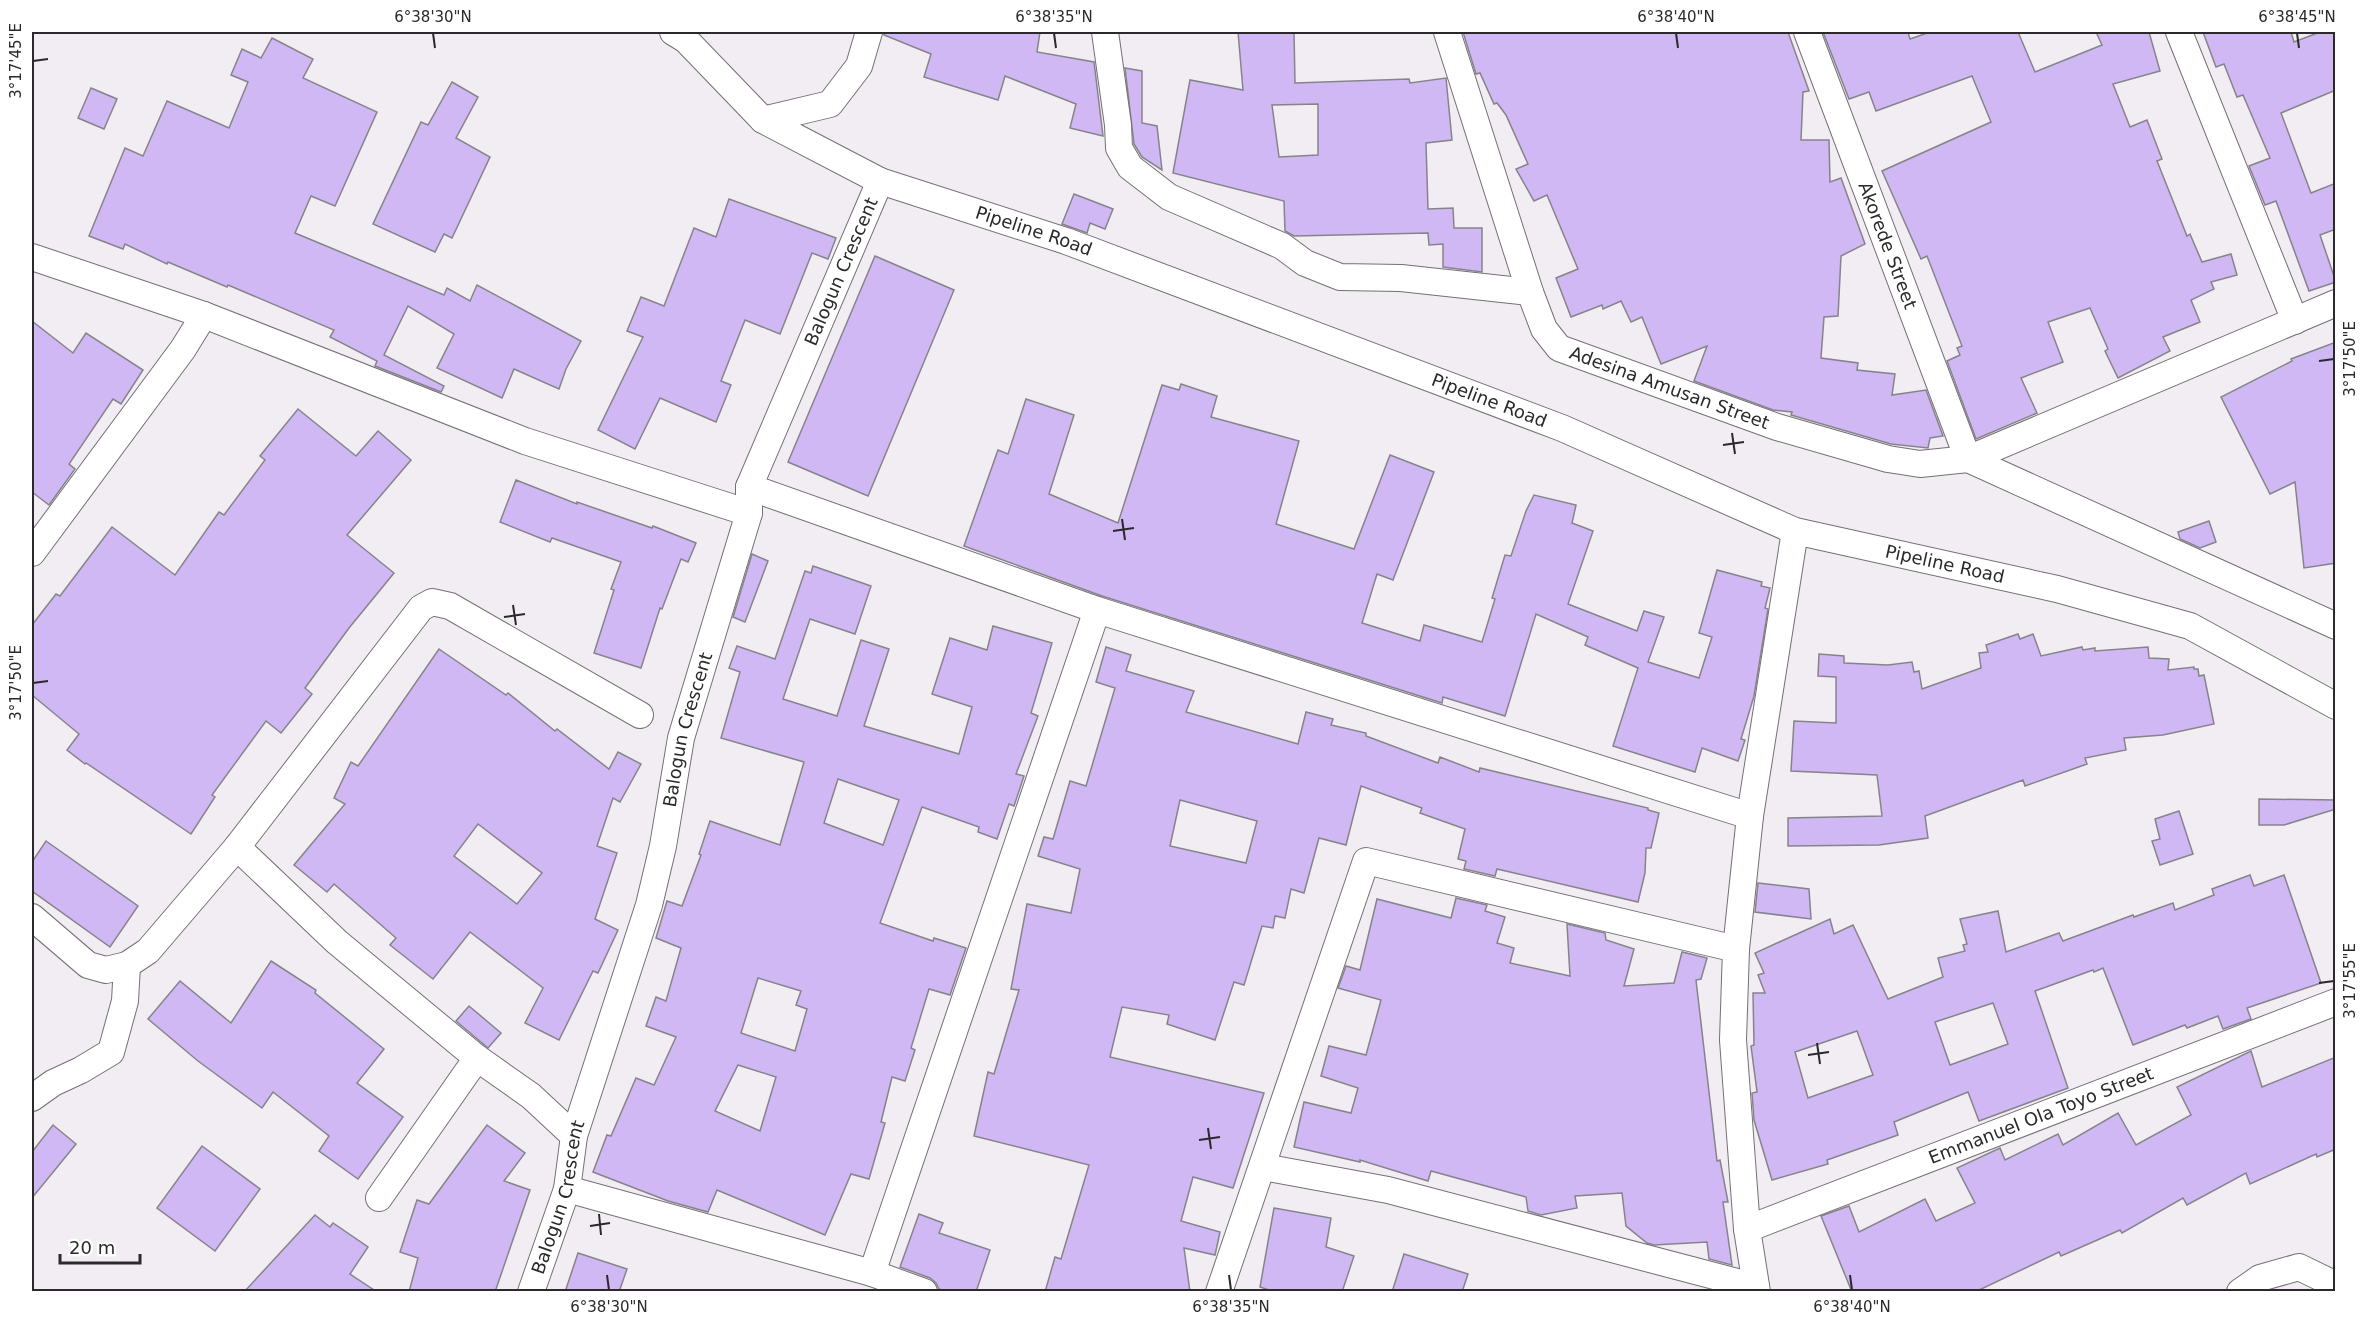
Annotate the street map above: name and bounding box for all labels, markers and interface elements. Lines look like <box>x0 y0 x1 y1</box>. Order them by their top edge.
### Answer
text: 6°38'30"N <box>394 8 472 26</box>
text: 6°38'35"N <box>1015 8 1093 26</box>
text: 6°38'40"N <box>1637 8 1715 26</box>
text: 6°38'45"N <box>2258 8 2336 26</box>
text: 3°17'45"E <box>7 23 25 99</box>
street label: Akorede Street <box>1854 179 1921 312</box>
street label: Balogun Crescent <box>800 194 882 349</box>
street label: Pipeline Road <box>973 202 1095 260</box>
text: 3°17'50"E <box>2341 321 2359 397</box>
street label: Adesina Amusan Street <box>1567 342 1772 433</box>
street label: Pipeline Road <box>1429 369 1550 431</box>
street label: Pipeline Road <box>1883 540 2007 587</box>
text: 3°17'50"E <box>7 645 25 721</box>
street label: Balogun Crescent <box>659 650 716 809</box>
text: 3°17'55"E <box>2341 943 2359 1019</box>
street label: Emmanuel Ola Toyo Street <box>1925 1062 2156 1168</box>
street label: Balogun Crescent <box>527 1117 588 1277</box>
scale bar <box>60 1227 140 1265</box>
text: 20 m <box>69 1237 115 1258</box>
text: 6°38'30"N <box>570 1298 648 1316</box>
text: 6°38'35"N <box>1192 1298 1270 1316</box>
text: 6°38'40"N <box>1813 1298 1891 1316</box>

